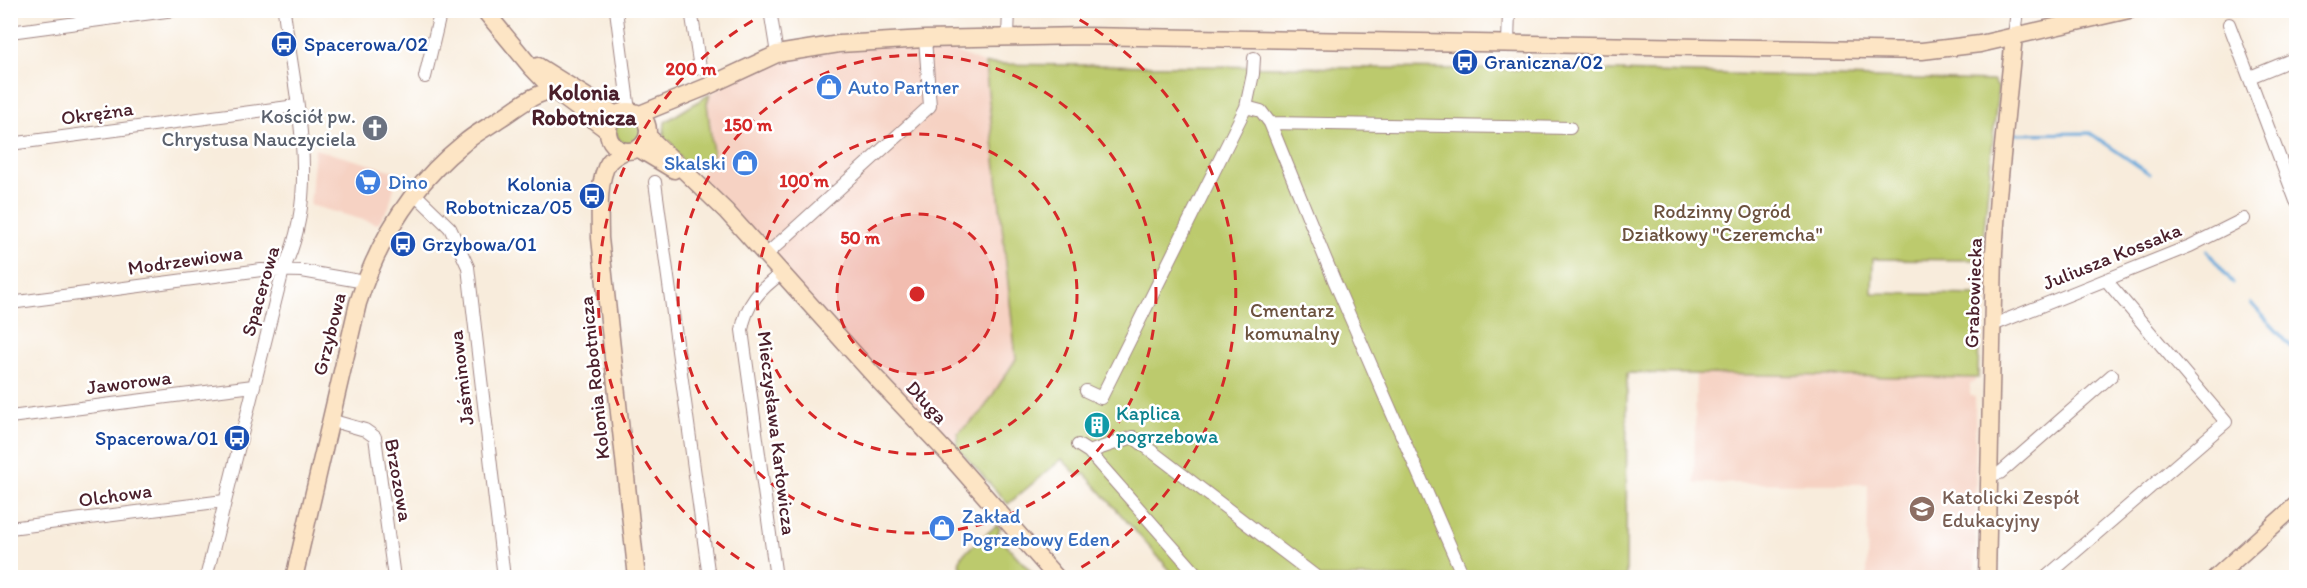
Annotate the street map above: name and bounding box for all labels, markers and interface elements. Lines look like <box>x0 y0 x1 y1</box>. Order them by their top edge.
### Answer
bus stop icon: Spacerowa/02 <box>269 29 299 59</box>
place label: Spacerowa/02 <box>304 32 429 56</box>
bus stop icon: Graniczna/02 <box>1450 47 1480 77</box>
place label: Graniczna/02 <box>1484 50 1603 74</box>
text: 200 m <box>666 58 717 80</box>
shop icon: Auto Partner <box>814 72 844 102</box>
place label: Auto Partner <box>848 75 960 99</box>
district label: Kolonia Robotnicza <box>531 79 637 131</box>
street label: Okrężna <box>59 96 135 130</box>
place label: Kościół pw. Chrystusa Nauczyciela <box>162 104 357 151</box>
church icon: Kościół pw. Chrystusa Nauczyciela <box>360 113 390 143</box>
text: 150 m <box>724 114 773 136</box>
shop icon: Skalski <box>730 148 760 178</box>
place label: Skalski <box>664 151 726 175</box>
supermarket icon: Dino <box>353 167 383 197</box>
place label: Dino <box>388 170 428 194</box>
text: 100 m <box>779 170 830 192</box>
place label: Kolonia Robotnicza/05 <box>445 172 573 219</box>
bus stop icon: Kolonia Robotnicza/05 <box>577 181 607 211</box>
park label: Rodzinny Ogród Działkowy "Czeremcha" <box>1621 199 1823 246</box>
street label: Juliusza Kossaka <box>2039 217 2185 295</box>
text: 50 m <box>840 227 881 249</box>
bus stop icon: Grzybowa/01 <box>388 229 418 259</box>
place label: Grzybowa/01 <box>422 232 536 256</box>
street label: Grabowiecka <box>1959 237 1987 349</box>
street label: Modrzewiowa <box>126 240 244 280</box>
street label: Spacerowa <box>236 242 284 339</box>
centre of rings <box>907 284 927 304</box>
street label: Grzybowa <box>307 290 351 378</box>
street label: Kolonia Robotnicza <box>573 295 615 461</box>
park label: Cmentarz komunalny <box>1245 298 1340 345</box>
street label: Jaśminowa <box>443 329 479 427</box>
street label: Mieczysława Karłowicza <box>753 330 801 536</box>
street label: Jaworowa <box>85 365 173 399</box>
street label: Długa <box>901 375 953 429</box>
place label: Kaplica pogrzebowa <box>1116 401 1219 448</box>
building icon: Kaplica pogrzebowa <box>1082 410 1112 440</box>
bus stop icon: Spacerowa/01 <box>222 423 252 453</box>
place label: Spacerowa/01 <box>95 426 218 450</box>
street label: Brzozowa <box>380 437 418 524</box>
street label: Olchowa <box>77 478 153 512</box>
place label: Katolicki Zespół Edukacyjny <box>1942 485 2079 532</box>
school or university icon: Katolicki Zespół Edukacyjny <box>1907 494 1937 524</box>
place label: Zakład Pogrzebowy Eden <box>962 504 1110 551</box>
shop icon: Zakład Pogrzebowy Eden <box>927 513 957 543</box>

